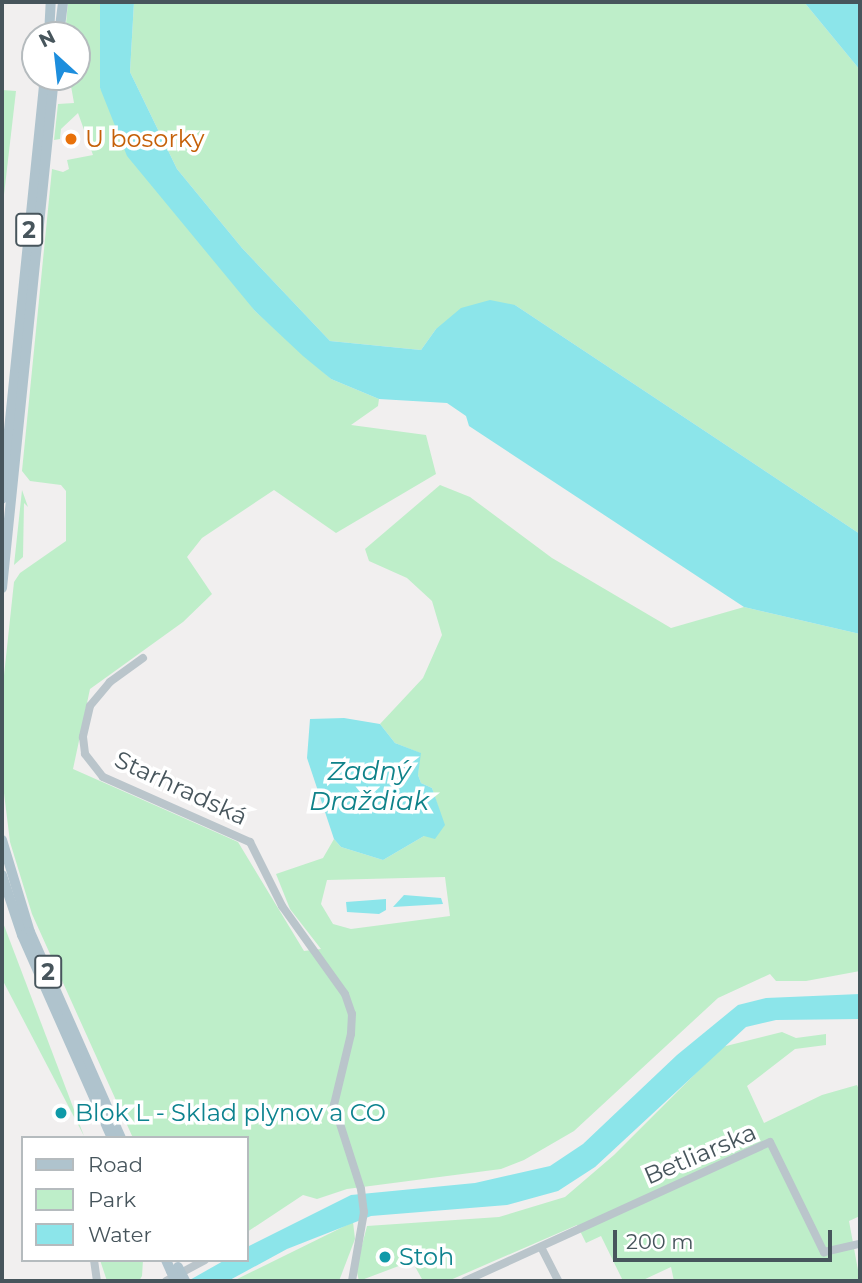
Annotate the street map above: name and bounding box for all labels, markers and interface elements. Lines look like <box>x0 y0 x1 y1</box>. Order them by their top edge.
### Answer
north arrow <box>21 21 91 91</box>
text: N <box>35 25 59 52</box>
place label: U bosorky <box>85 125 205 153</box>
marker: U bosorky <box>63 131 79 147</box>
road number: 2 <box>15 210 43 249</box>
street label: Starhradská <box>110 745 252 831</box>
water label: Zadný Draždiak <box>309 756 429 818</box>
road number: 2 <box>34 953 62 992</box>
place label: Blok L - Sklad plynov a CO <box>75 1099 386 1127</box>
marker: Blok L - Sklad plynov a CO <box>53 1105 69 1121</box>
street label: Betliarska <box>640 1118 760 1190</box>
legend <box>21 1136 248 1262</box>
text: Road <box>88 1152 143 1177</box>
text: Park <box>88 1187 136 1212</box>
scale bar <box>617 1216 836 1260</box>
text: Water <box>88 1222 152 1247</box>
text: 200 m <box>626 1229 693 1254</box>
place label: Stoh <box>399 1243 454 1271</box>
marker: Stoh <box>377 1249 393 1265</box>

